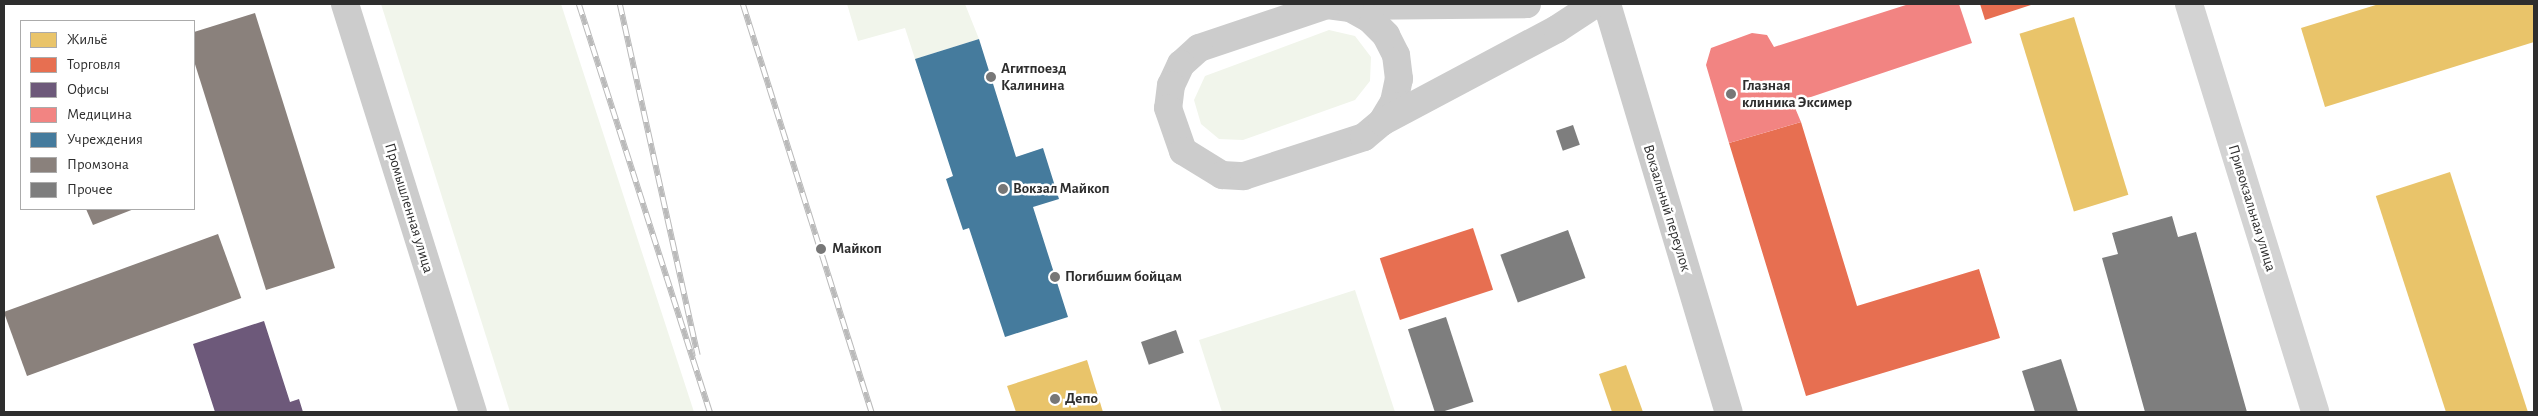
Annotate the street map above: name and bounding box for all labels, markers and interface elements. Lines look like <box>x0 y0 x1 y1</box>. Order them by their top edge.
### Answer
legend <box>20 20 195 210</box>
text: Жильё <box>67 32 107 47</box>
text: Торговля <box>67 57 121 72</box>
place label: Агитпоезд Калинина <box>1001 59 1066 94</box>
marker: Агитпоезд Калинина <box>985 71 997 83</box>
place label: Глазная клиника Эксимер <box>1742 76 1852 111</box>
text: Офисы <box>67 82 109 97</box>
marker: Глазная клиника Эксимер <box>1724 87 1738 101</box>
text: Медицина <box>67 107 132 122</box>
text: Учреждения <box>67 132 143 147</box>
street label: Промышленная улица <box>381 141 437 275</box>
street label: Вокзальный переулок <box>1639 142 1695 274</box>
street label: Привокзальная улица <box>2224 142 2280 274</box>
text: Промзона <box>67 157 129 172</box>
place label: Вокзал Майкоп <box>1013 180 1110 198</box>
text: Прочее <box>67 182 113 197</box>
marker: Вокзал Майкоп <box>997 183 1009 195</box>
place label: Майкоп <box>832 240 882 258</box>
marker: Майкоп <box>814 242 828 256</box>
place label: Погибшим бойцам <box>1065 268 1182 286</box>
marker: Погибшим бойцам <box>1049 271 1061 283</box>
place label: Депо <box>1065 390 1098 408</box>
marker: Депо <box>1049 393 1061 405</box>

